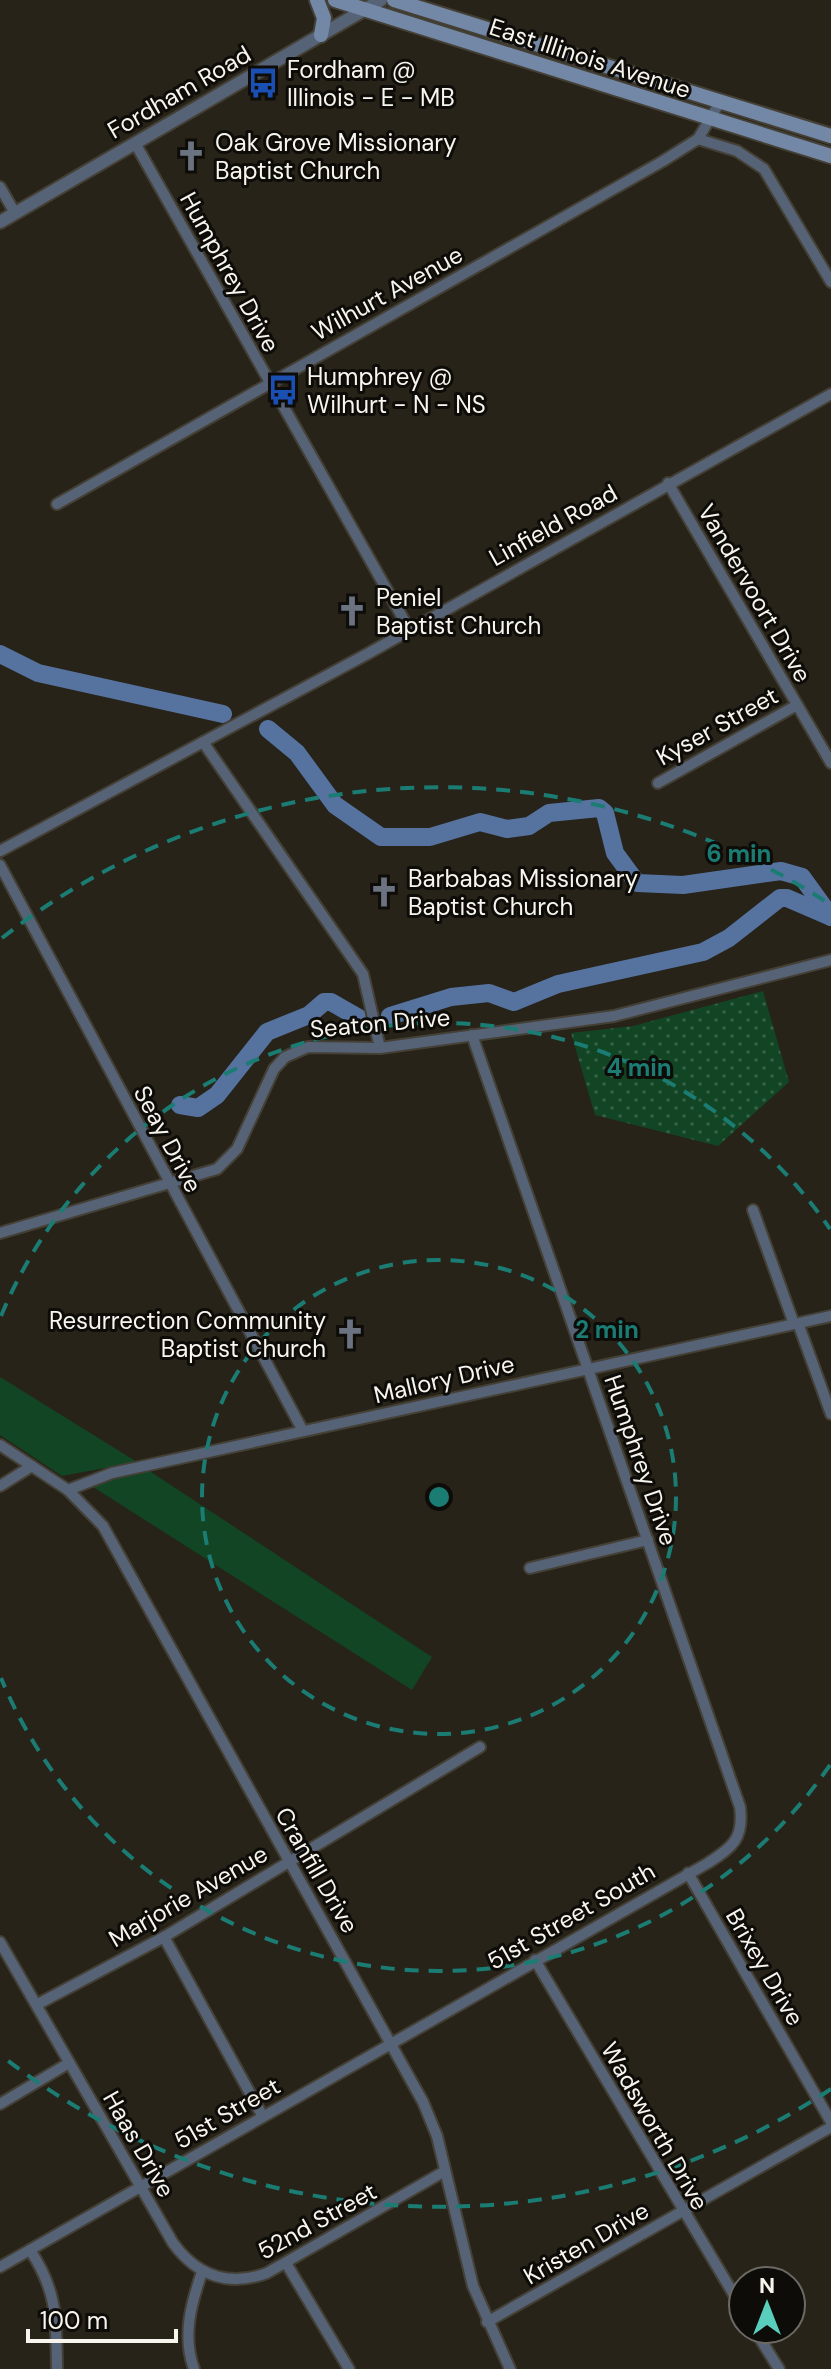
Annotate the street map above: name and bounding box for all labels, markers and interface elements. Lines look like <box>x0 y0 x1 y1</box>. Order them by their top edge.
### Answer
street label: East Illinois Avenue <box>485 11 695 105</box>
street label: Fordham Road <box>102 38 256 146</box>
place label: Fordham @ Illinois - E - MB <box>287 54 455 113</box>
bus stop icon: Fordham @ Illinois - E - MB <box>246 66 280 100</box>
place label: Oak Grove Missionary Baptist Church <box>215 127 457 186</box>
church icon: Oak Grove Missionary Baptist Church <box>174 139 208 173</box>
street label: Humphrey Drive <box>173 186 287 358</box>
street label: Wilhurt Avenue <box>306 239 468 347</box>
place label: Humphrey @ Wilhurt - N - NS <box>307 361 486 420</box>
bus stop icon: Humphrey @ Wilhurt - N - NS <box>266 373 300 407</box>
street label: Linfield Road <box>483 477 623 573</box>
street label: Vandervoort Drive <box>691 498 819 688</box>
place label: Peniel Baptist Church <box>376 582 541 641</box>
church icon: Peniel Baptist Church <box>335 594 369 628</box>
street label: Kyser Street <box>651 680 783 772</box>
text: 6 min <box>707 838 771 869</box>
place label: Barbabas Missionary Baptist Church <box>408 863 638 922</box>
church icon: Barbabas Missionary Baptist Church <box>367 875 401 909</box>
street label: Seaton Drive <box>309 1001 451 1045</box>
text: 4 min <box>606 1052 672 1083</box>
street label: Seay Drive <box>127 1080 209 1198</box>
place label: Resurrection Community Baptist Church <box>49 1305 326 1364</box>
text: 2 min <box>575 1314 639 1345</box>
church icon: Resurrection Community Baptist Church <box>333 1317 367 1351</box>
street label: Mallory Drive <box>371 1348 517 1410</box>
street label: Humphrey Drive <box>597 1371 685 1549</box>
centre of rings <box>425 1483 453 1511</box>
street label: Cranfill Drive <box>268 1801 366 1939</box>
street label: Marjorie Avenue <box>103 1838 273 1954</box>
street label: 51st Street South <box>481 1855 661 1977</box>
street label: Brixey Drive <box>719 1903 811 2031</box>
street label: Wadsworth Drive <box>594 2036 716 2216</box>
street label: 51st Street <box>168 2070 286 2156</box>
street label: Haas Drive <box>96 2085 182 2203</box>
street label: 52nd Street <box>252 2176 382 2266</box>
street label: Kristen Drive <box>518 2195 654 2291</box>
north arrow <box>727 2265 807 2345</box>
text: N <box>759 2271 775 2300</box>
scale bar <box>28 2293 176 2343</box>
text: 100 m <box>40 2305 108 2336</box>

